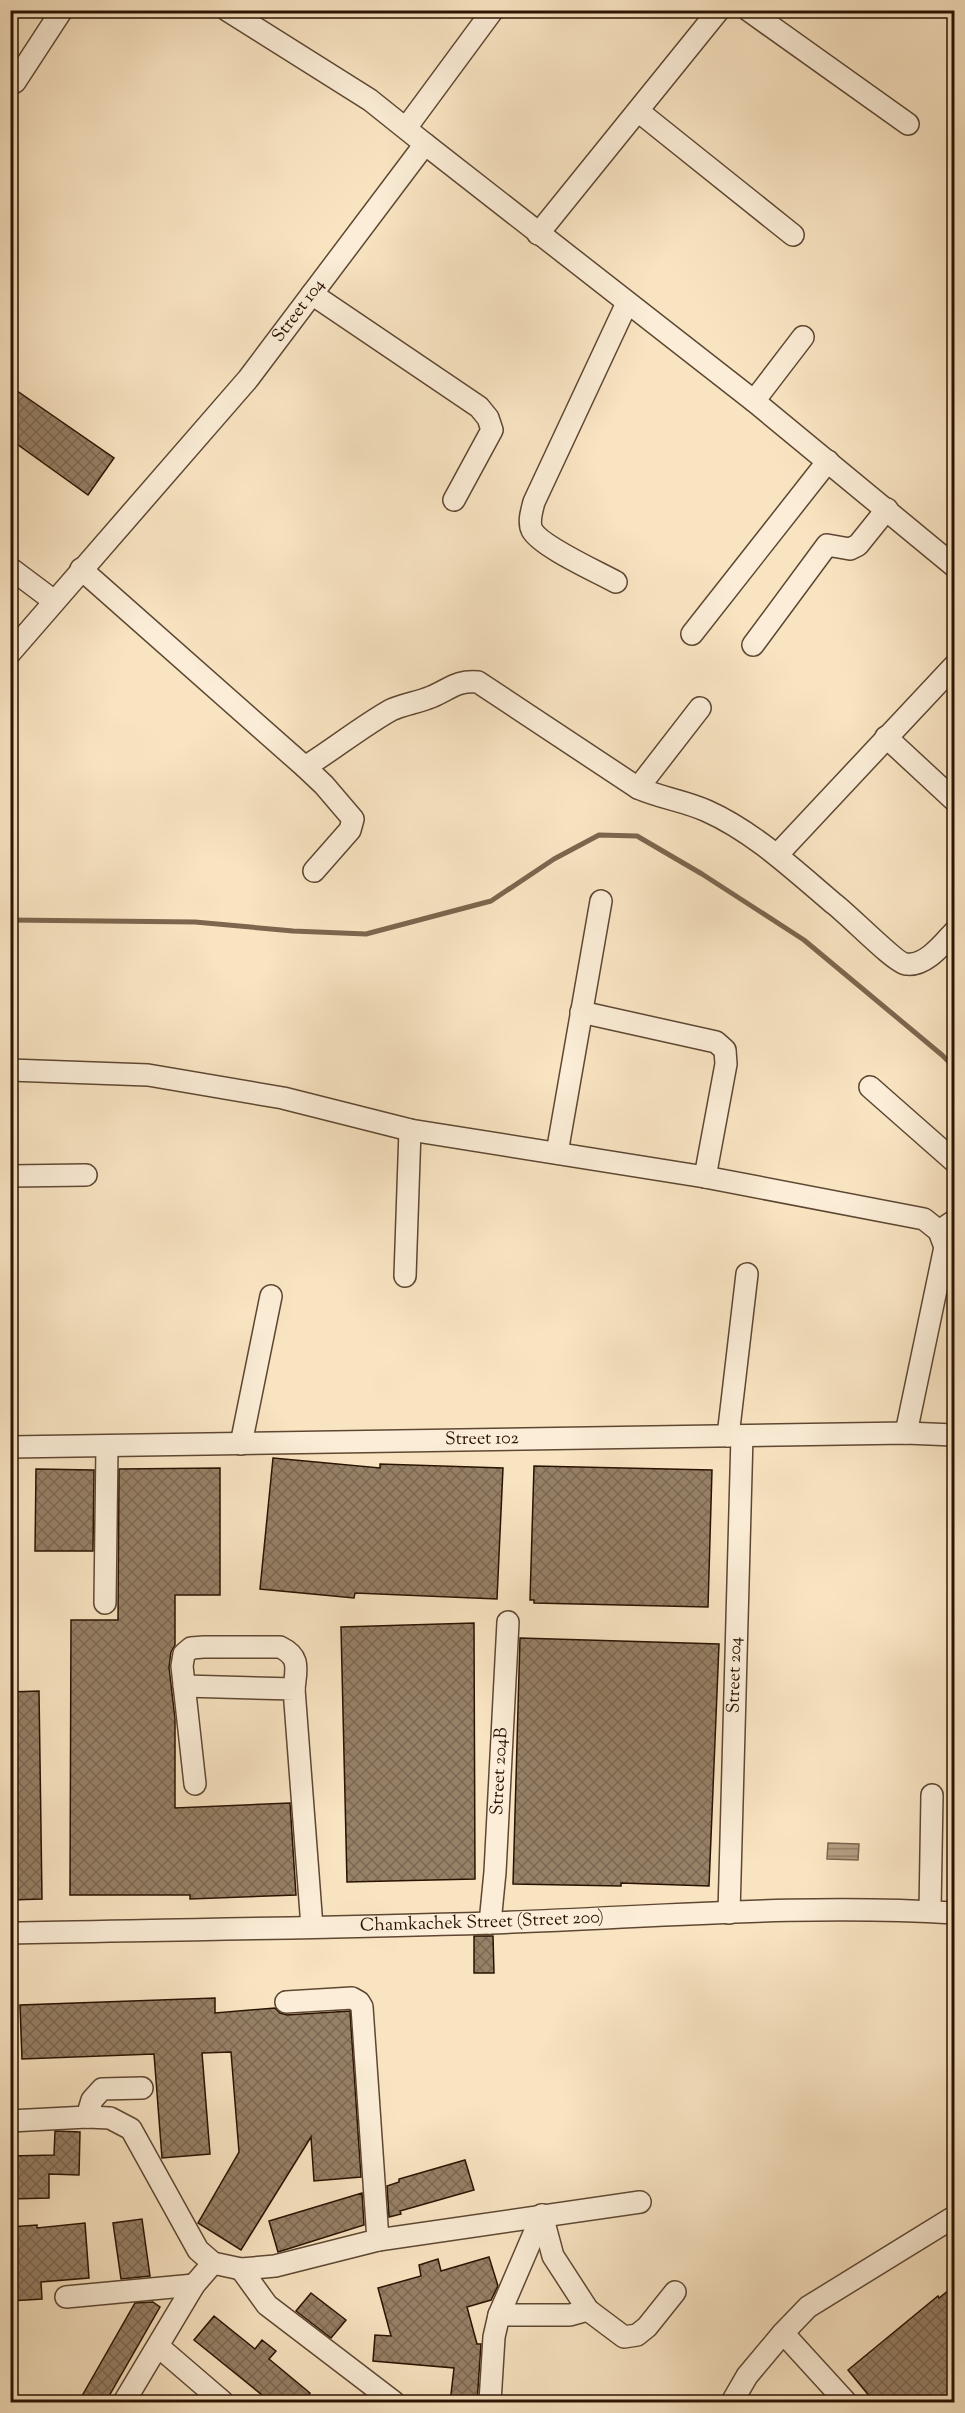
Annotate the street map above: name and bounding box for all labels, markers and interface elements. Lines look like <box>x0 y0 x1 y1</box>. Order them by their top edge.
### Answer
street label: Street 104 <box>267 274 332 348</box>
street label: Street 102 <box>445 1426 520 1453</box>
street label: Street 204 <box>721 1636 750 1714</box>
street label: Street 204B <box>485 1727 515 1816</box>
street label: Chamkachek Street (Street 200) <box>360 1905 605 1939</box>

